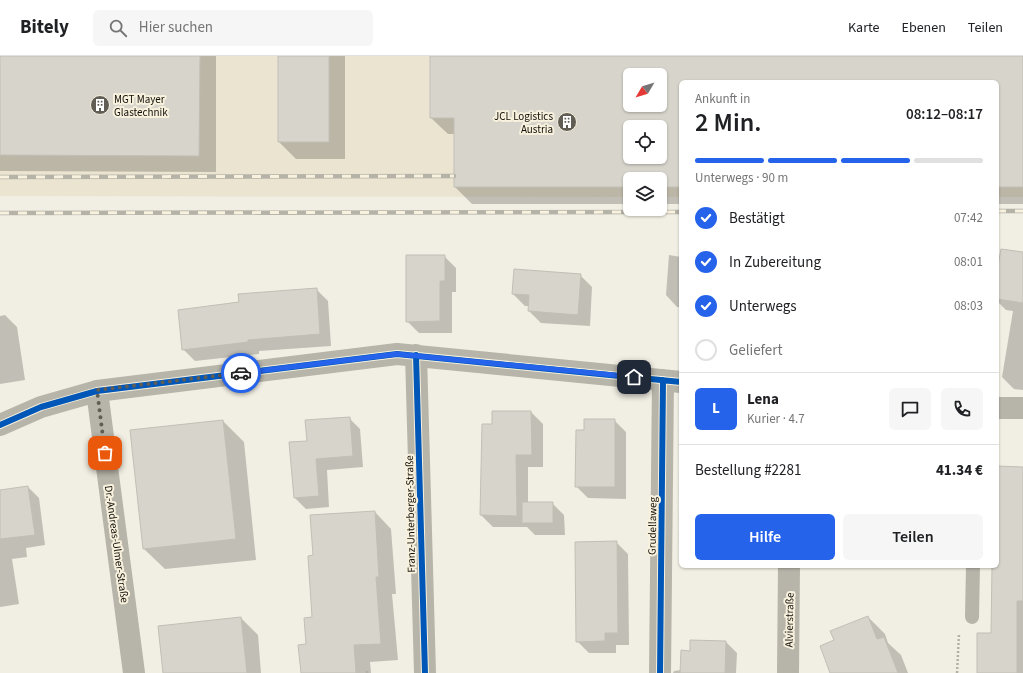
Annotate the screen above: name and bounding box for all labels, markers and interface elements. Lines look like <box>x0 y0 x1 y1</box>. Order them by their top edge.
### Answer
search box <box>93 10 373 46</box>
text: Bitely <box>20 14 69 41</box>
icon: search <box>107 17 129 39</box>
text: Hier suchen <box>139 17 213 38</box>
text: Karte <box>848 18 880 38</box>
text: Ebenen <box>902 18 946 38</box>
text: Teilen <box>968 18 1003 38</box>
north arrow <box>623 68 667 112</box>
map controls <box>623 68 667 216</box>
text: Ankunft in <box>695 90 750 108</box>
place label: MGT Mayer Glastechnik <box>114 92 168 120</box>
building icon: MGT Mayer Glastechnik <box>89 94 111 116</box>
text: 2 Min. <box>695 104 761 141</box>
text: 08:12–08:17 <box>906 104 983 125</box>
place label: JCL Logistics Austria <box>494 109 553 137</box>
building icon: JCL Logistics Austria <box>556 111 578 133</box>
button: locate <box>623 120 667 164</box>
text: Unterwegs · 90 m <box>695 169 788 187</box>
button: layers <box>623 172 667 216</box>
icon: check <box>695 207 717 229</box>
text: Bestätigt <box>729 208 785 229</box>
text: 07:42 <box>954 209 983 227</box>
icon: check <box>695 251 717 273</box>
text: In Zubereitung <box>729 252 821 273</box>
text: 08:01 <box>954 253 983 271</box>
icon: check <box>695 295 717 317</box>
text: Unterwegs <box>729 296 797 317</box>
text: 08:03 <box>954 297 983 315</box>
text: Geliefert <box>729 340 783 361</box>
courier <box>221 353 261 393</box>
pin <box>617 360 651 394</box>
icon: car <box>230 362 252 384</box>
icon: home <box>623 366 645 388</box>
button: chat <box>889 388 931 430</box>
button: phone <box>941 388 983 430</box>
text: Lena <box>747 389 779 410</box>
text: L <box>712 398 720 419</box>
text: Kurier · 4.7 <box>747 410 805 428</box>
pin <box>88 436 122 470</box>
icon: bag <box>94 442 116 464</box>
street label: Franz-Unterberger-Straße <box>402 455 419 573</box>
text: Bestellung #2281 <box>695 460 801 481</box>
text: 41.34 € <box>936 460 983 481</box>
street label: Dr.-Andreas-Ulmer-Straße <box>101 484 132 604</box>
street label: Grudellaweg <box>644 496 661 555</box>
button: Hilfe <box>695 514 835 560</box>
button: Teilen <box>843 514 983 560</box>
street label: Alvierstraße <box>782 592 797 648</box>

